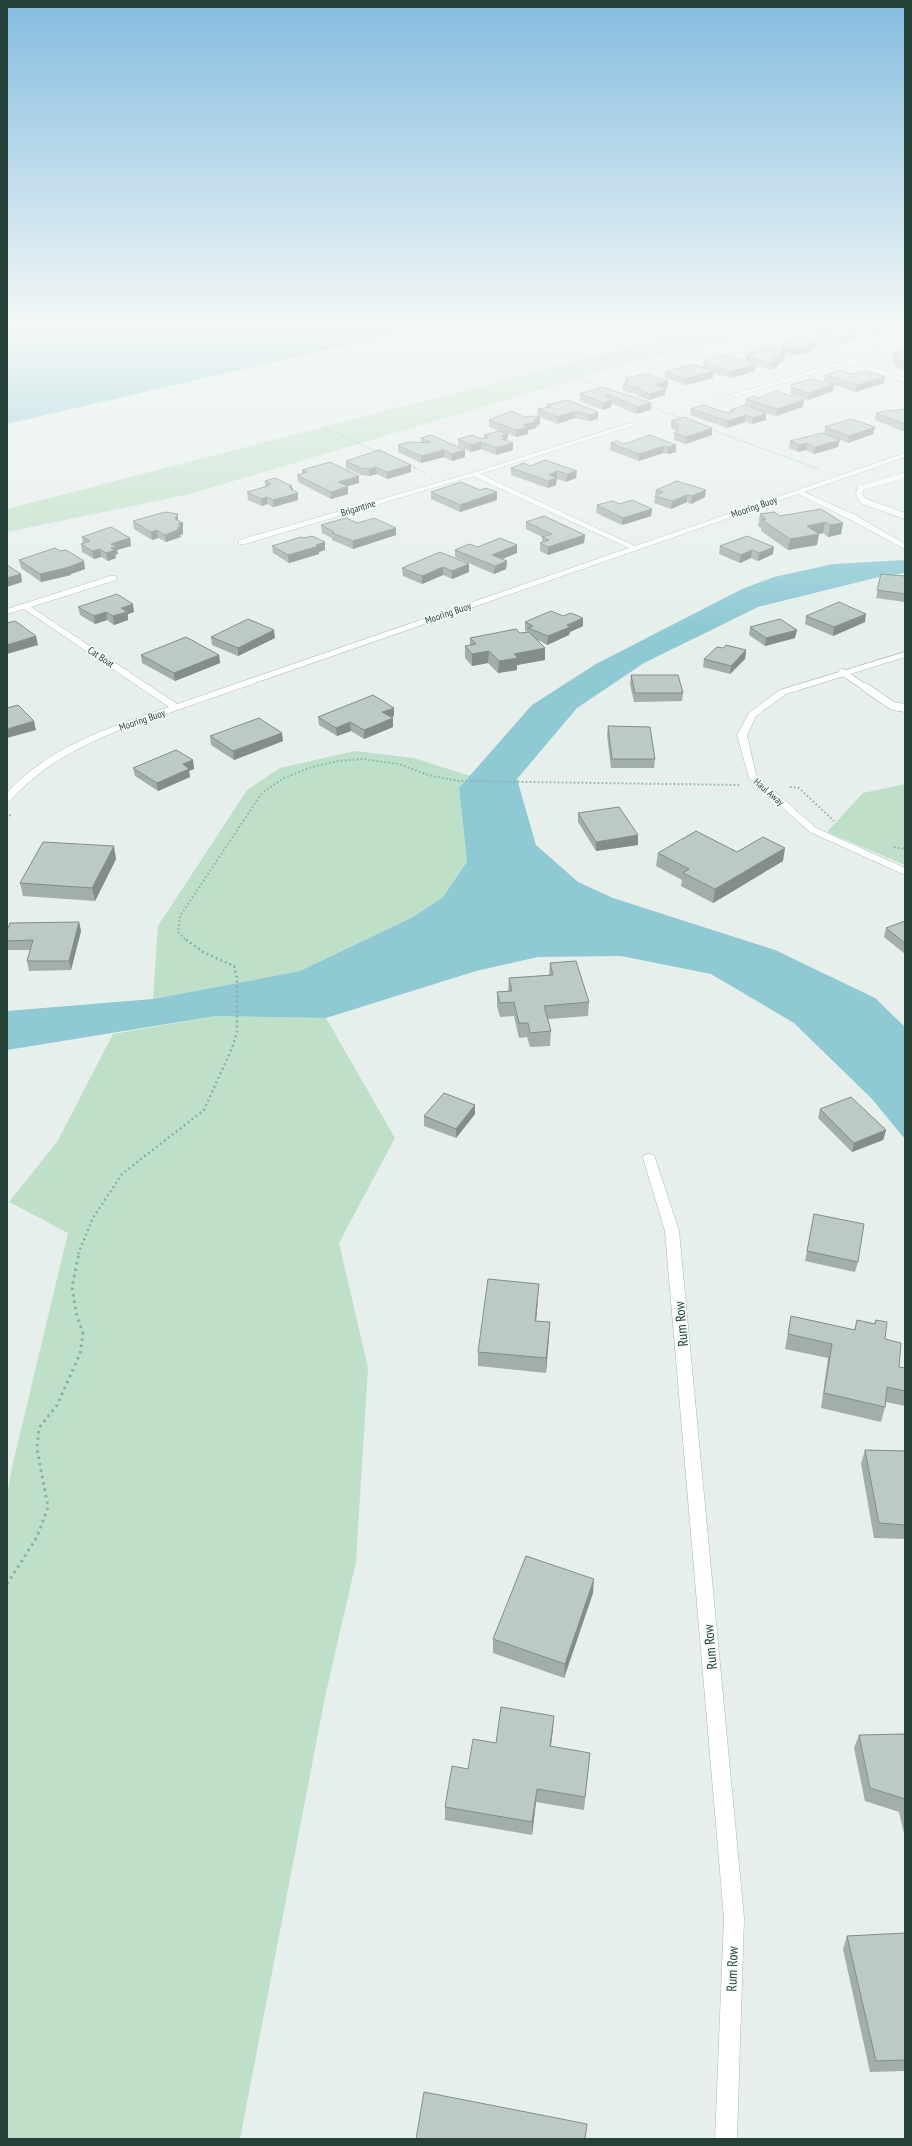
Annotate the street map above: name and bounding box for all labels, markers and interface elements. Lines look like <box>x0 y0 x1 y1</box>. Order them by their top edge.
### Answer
street label: Mooring Buoy <box>729 493 779 521</box>
street label: Brigantine <box>339 497 377 519</box>
street label: Mooring Buoy <box>423 599 473 627</box>
street label: Cat Boat <box>85 643 117 671</box>
street label: Mooring Buoy <box>117 706 167 734</box>
street label: Haul Away <box>751 775 787 809</box>
street label: Rum Row <box>670 1300 692 1347</box>
street label: Rum Row <box>699 1623 721 1670</box>
street label: Rum Row <box>722 1945 742 1992</box>

